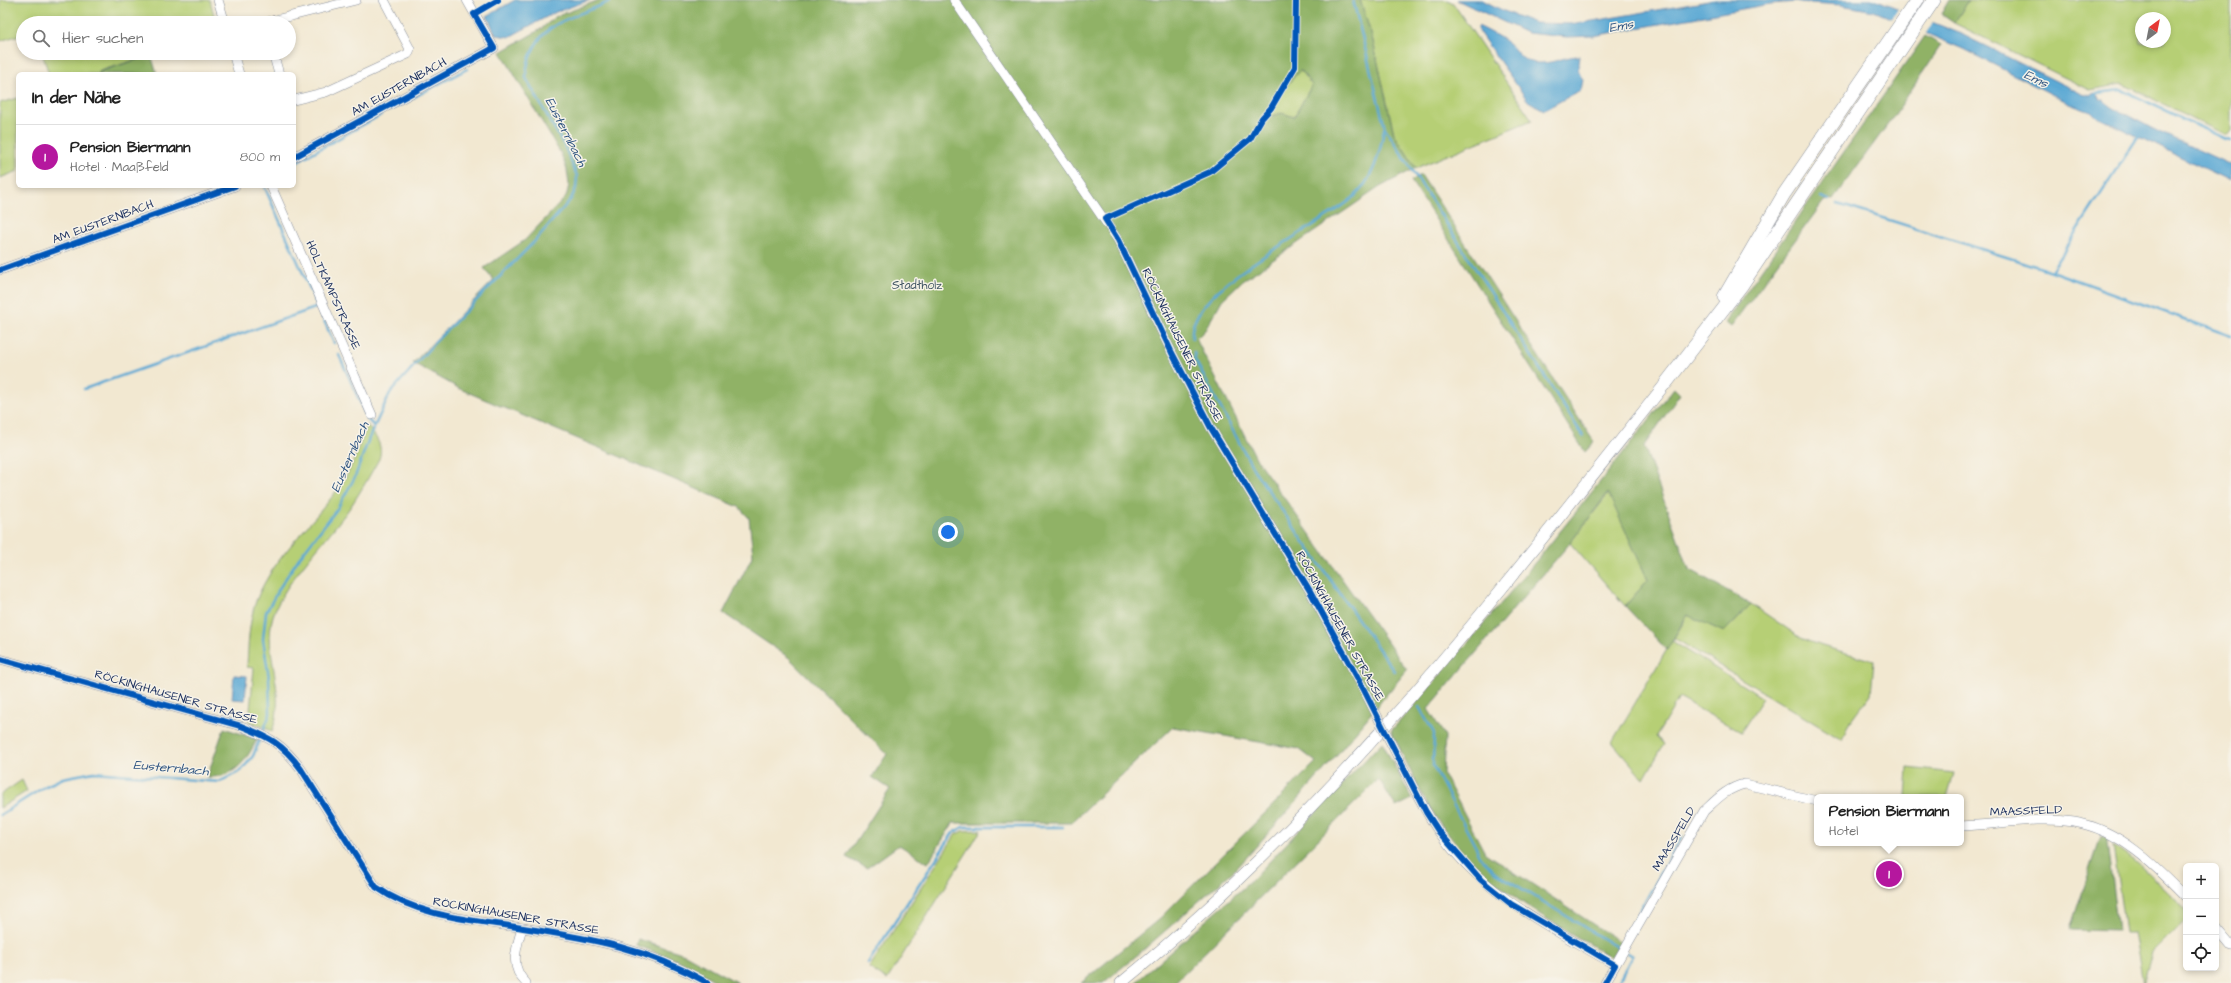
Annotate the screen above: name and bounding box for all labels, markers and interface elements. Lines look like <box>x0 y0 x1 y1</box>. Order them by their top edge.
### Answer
north arrow <box>2135 12 2171 48</box>
water label: Ems <box>1607 15 1636 37</box>
search box <box>16 16 296 60</box>
icon: search <box>30 27 52 49</box>
text: Hier suchen <box>62 28 143 49</box>
street label: AM EUSTERNBACH <box>348 54 450 120</box>
water label: Ems <box>2021 66 2052 93</box>
text: In der Nähe <box>32 86 121 110</box>
water label: Eusternbach <box>541 94 591 170</box>
text: Pension Biermann <box>70 137 191 158</box>
text: 1 <box>44 148 46 166</box>
text: 800 m <box>240 148 280 166</box>
text: Hotel · Maaßfeld <box>70 158 168 176</box>
street label: AM EUSTERNBACH <box>50 196 156 248</box>
street label: HOLTKAMPSTRASSE <box>301 238 365 352</box>
street label: RÖCKINGHAUSENER STRASSE <box>1137 266 1227 424</box>
park label: Stadtholz <box>892 277 942 294</box>
water label: Eusternbach <box>326 418 374 495</box>
your location <box>938 522 958 542</box>
street label: RÖCKINGHAUSENER STRASSE <box>1292 548 1388 704</box>
street label: RÖCKINGHAUSENER STRASSE <box>93 666 259 728</box>
water label: Eusternbach <box>133 756 210 780</box>
popup <box>1814 794 1964 846</box>
text: Pension Biermann <box>1829 801 1949 822</box>
street label: MAASSFELD <box>1990 801 2063 821</box>
street label: MAASSFELD <box>1648 803 1700 874</box>
text: Hotel <box>1829 822 1858 840</box>
pin: 1 <box>1876 859 1902 889</box>
map controls <box>2183 863 2219 971</box>
button: + <box>2183 863 2219 899</box>
street label: RÖCKINGHAUSENER STRASSE <box>432 893 600 939</box>
button: − <box>2183 899 2219 935</box>
button: locate <box>2183 935 2219 971</box>

